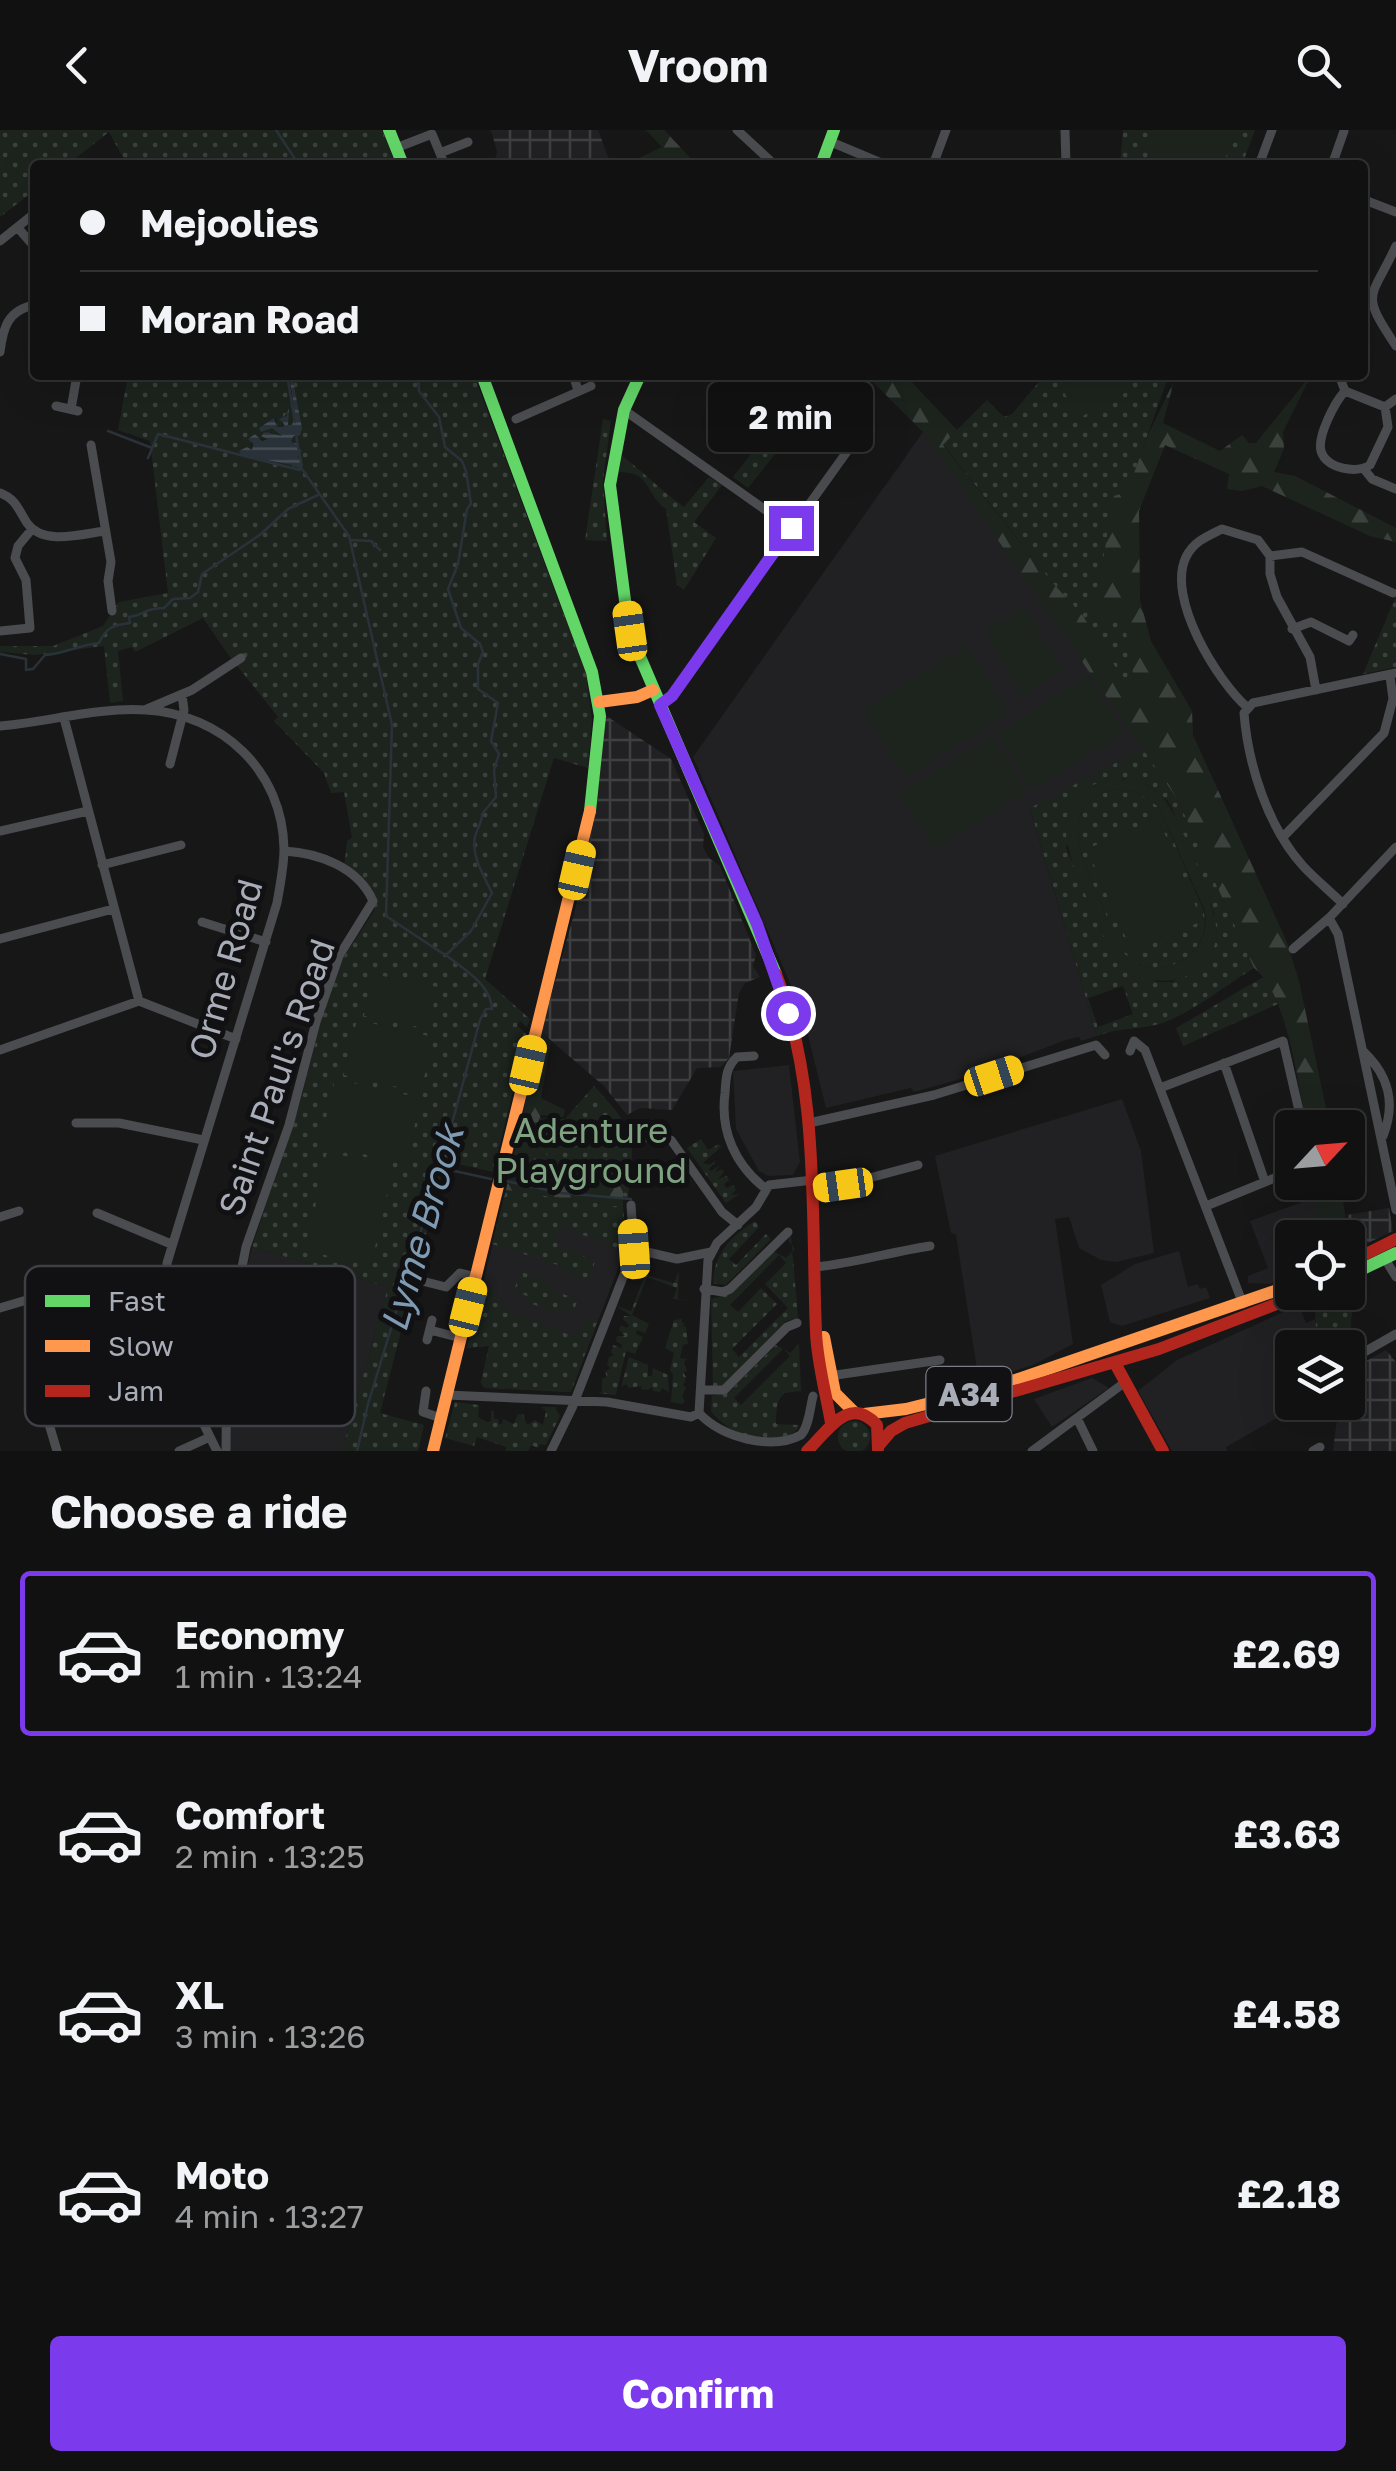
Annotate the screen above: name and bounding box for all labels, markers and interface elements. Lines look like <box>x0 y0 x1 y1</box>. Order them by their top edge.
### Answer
icon: back <box>50 38 105 93</box>
text: Vroom <box>628 38 768 92</box>
icon: search <box>1291 38 1346 93</box>
text: Mejoolies <box>140 200 319 245</box>
text: Moran Road <box>140 296 359 341</box>
callout: 2 min <box>708 383 874 453</box>
text: 2 min <box>749 398 832 436</box>
route end <box>769 506 814 551</box>
car <box>611 599 649 663</box>
car <box>556 837 598 903</box>
street label: Orme Road <box>179 874 271 1064</box>
street label: Saint Paul's Road <box>209 933 343 1221</box>
route start <box>766 991 811 1036</box>
car <box>507 1032 549 1098</box>
car <box>961 1052 1027 1100</box>
park label: Adenture Playground <box>495 1109 687 1191</box>
north arrow <box>1275 1110 1365 1200</box>
map controls <box>1275 1110 1365 1420</box>
water label: Lyme Brook <box>370 1116 473 1336</box>
car <box>811 1166 875 1204</box>
car <box>617 1218 651 1280</box>
button: locate <box>1275 1220 1365 1310</box>
legend <box>25 1266 355 1426</box>
car <box>446 1274 490 1340</box>
text: Fast <box>108 1284 166 1317</box>
text: Slow <box>108 1329 174 1362</box>
button: layers <box>1275 1330 1365 1420</box>
road number: A34 <box>926 1367 1012 1421</box>
text: Jam <box>108 1374 164 1407</box>
text: Choose a ride <box>50 1484 348 1538</box>
icon: car <box>55 1609 145 1699</box>
text: Economy <box>175 1612 344 1657</box>
text: £2.69 <box>1232 1631 1341 1676</box>
text: 1 min · 13:24 <box>175 1657 363 1695</box>
icon: car <box>55 1789 145 1879</box>
text: Comfort <box>175 1792 325 1837</box>
text: £3.63 <box>1233 1811 1341 1856</box>
text: 2 min · 13:25 <box>175 1837 365 1875</box>
icon: car <box>55 1969 145 2059</box>
text: XL <box>175 1972 224 2017</box>
text: £4.58 <box>1233 1991 1341 2036</box>
text: 3 min · 13:26 <box>175 2017 366 2055</box>
icon: car <box>55 2149 145 2239</box>
text: Moto <box>175 2152 269 2197</box>
text: £2.18 <box>1237 2171 1341 2216</box>
text: 4 min · 13:27 <box>175 2197 364 2235</box>
button: Confirm <box>50 2336 1346 2451</box>

